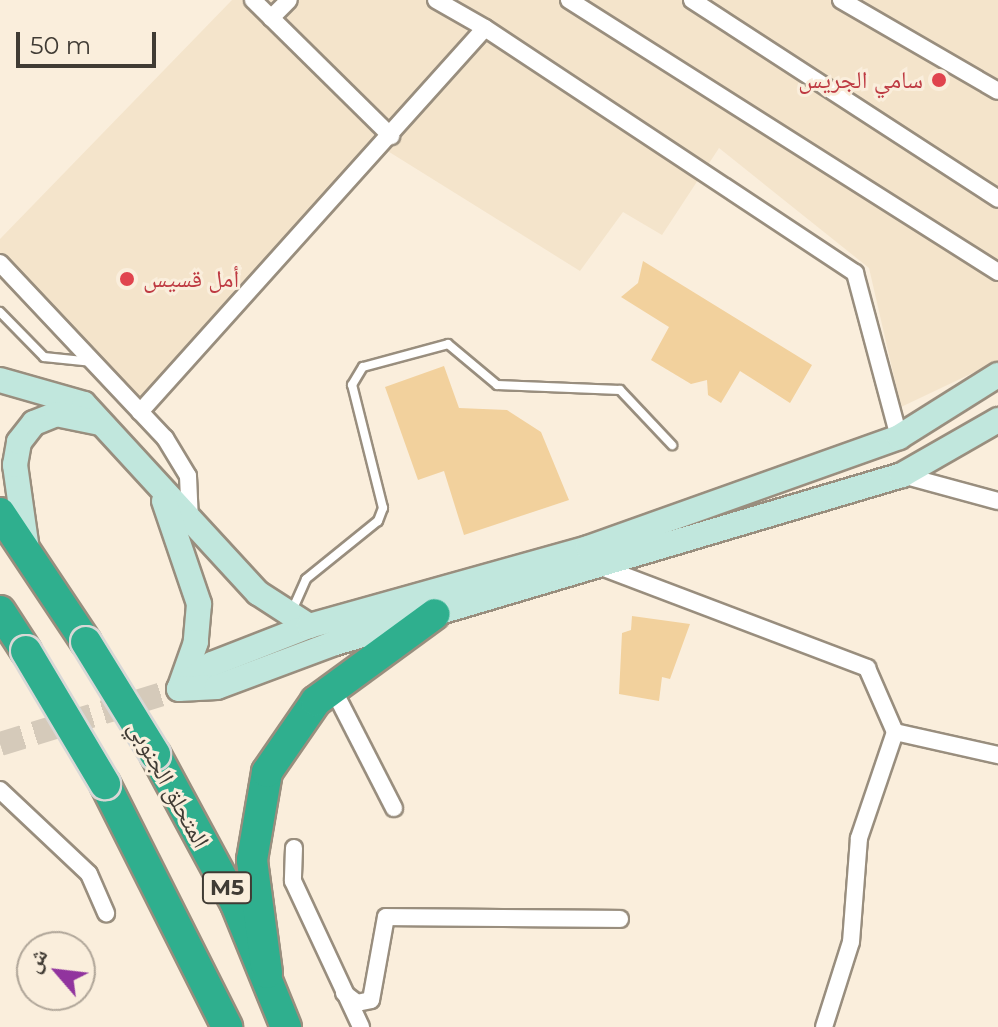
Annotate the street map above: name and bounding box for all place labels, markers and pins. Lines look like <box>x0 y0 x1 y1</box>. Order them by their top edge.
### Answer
place label: سامي الجريس <box>798 66 923 94</box>
marker: سامي الجريس <box>930 71 948 89</box>
place label: أمل قسيس <box>143 265 239 293</box>
marker: أمل قسيس <box>118 270 136 288</box>

